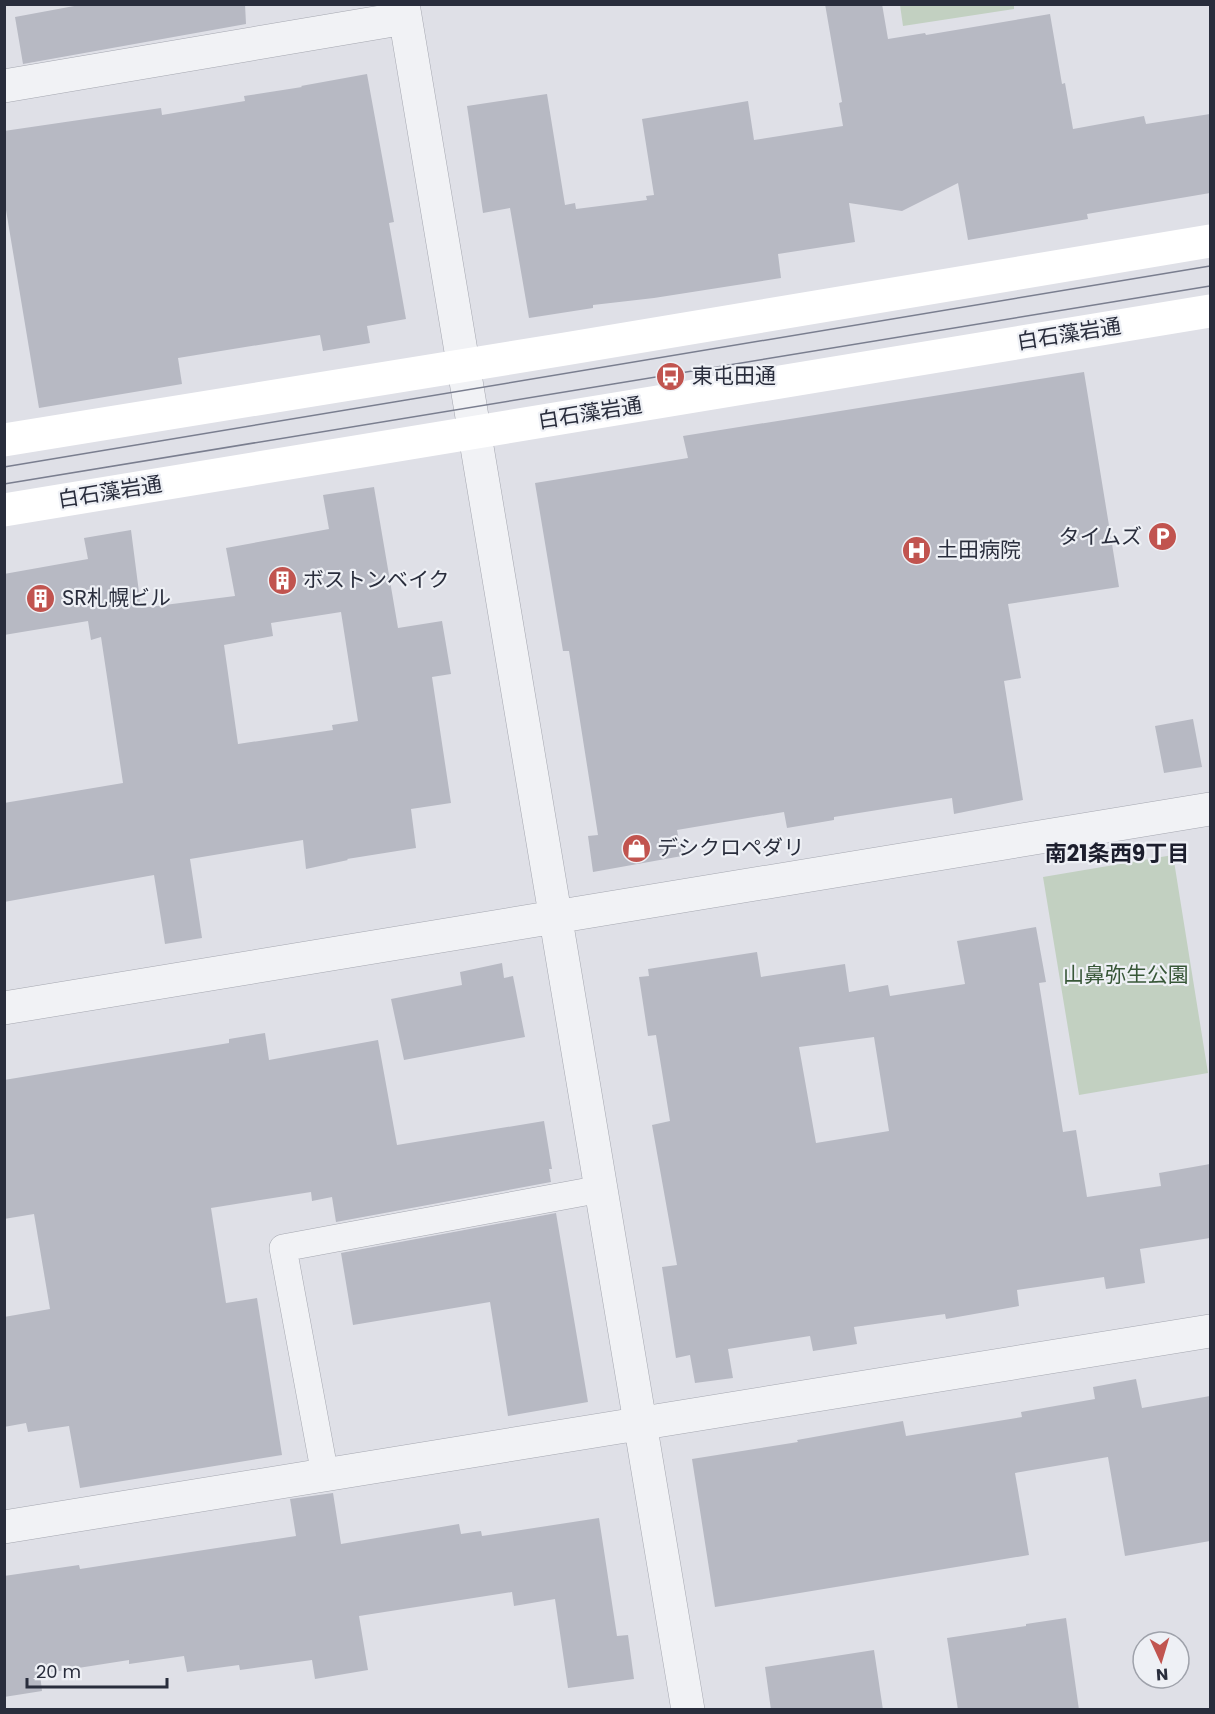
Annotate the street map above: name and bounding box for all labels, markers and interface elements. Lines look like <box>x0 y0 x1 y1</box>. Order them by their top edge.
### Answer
street label: 白石藻岩通 <box>1015 311 1123 356</box>
bus stop icon: 東屯田通 <box>655 360 687 392</box>
place label: 東屯田通 <box>692 361 776 390</box>
street label: 白石藻岩通 <box>536 390 644 435</box>
street label: 白石藻岩通 <box>56 469 164 514</box>
parking icon: タイムズ <box>1147 521 1179 553</box>
place label: タイムズ <box>1058 522 1142 551</box>
hospital icon: 土田病院 <box>900 534 932 566</box>
place label: 土田病院 <box>937 535 1021 564</box>
building icon: ボストンベイク <box>266 564 298 596</box>
place label: ボストンベイク <box>303 565 450 594</box>
building icon: SR札幌ビル <box>25 582 57 614</box>
place label: SR札幌ビル <box>62 583 171 612</box>
shop icon: デシクロペダリ <box>620 832 652 864</box>
place label: デシクロペダリ <box>657 833 804 862</box>
district label: 南21条西9丁目 <box>1045 838 1189 869</box>
park label: 山鼻弥生公園 <box>1063 960 1189 989</box>
north arrow <box>1131 1630 1191 1690</box>
scale bar <box>27 1651 166 1689</box>
text: 20 m <box>36 1659 81 1684</box>
text: N <box>1155 1663 1169 1686</box>

